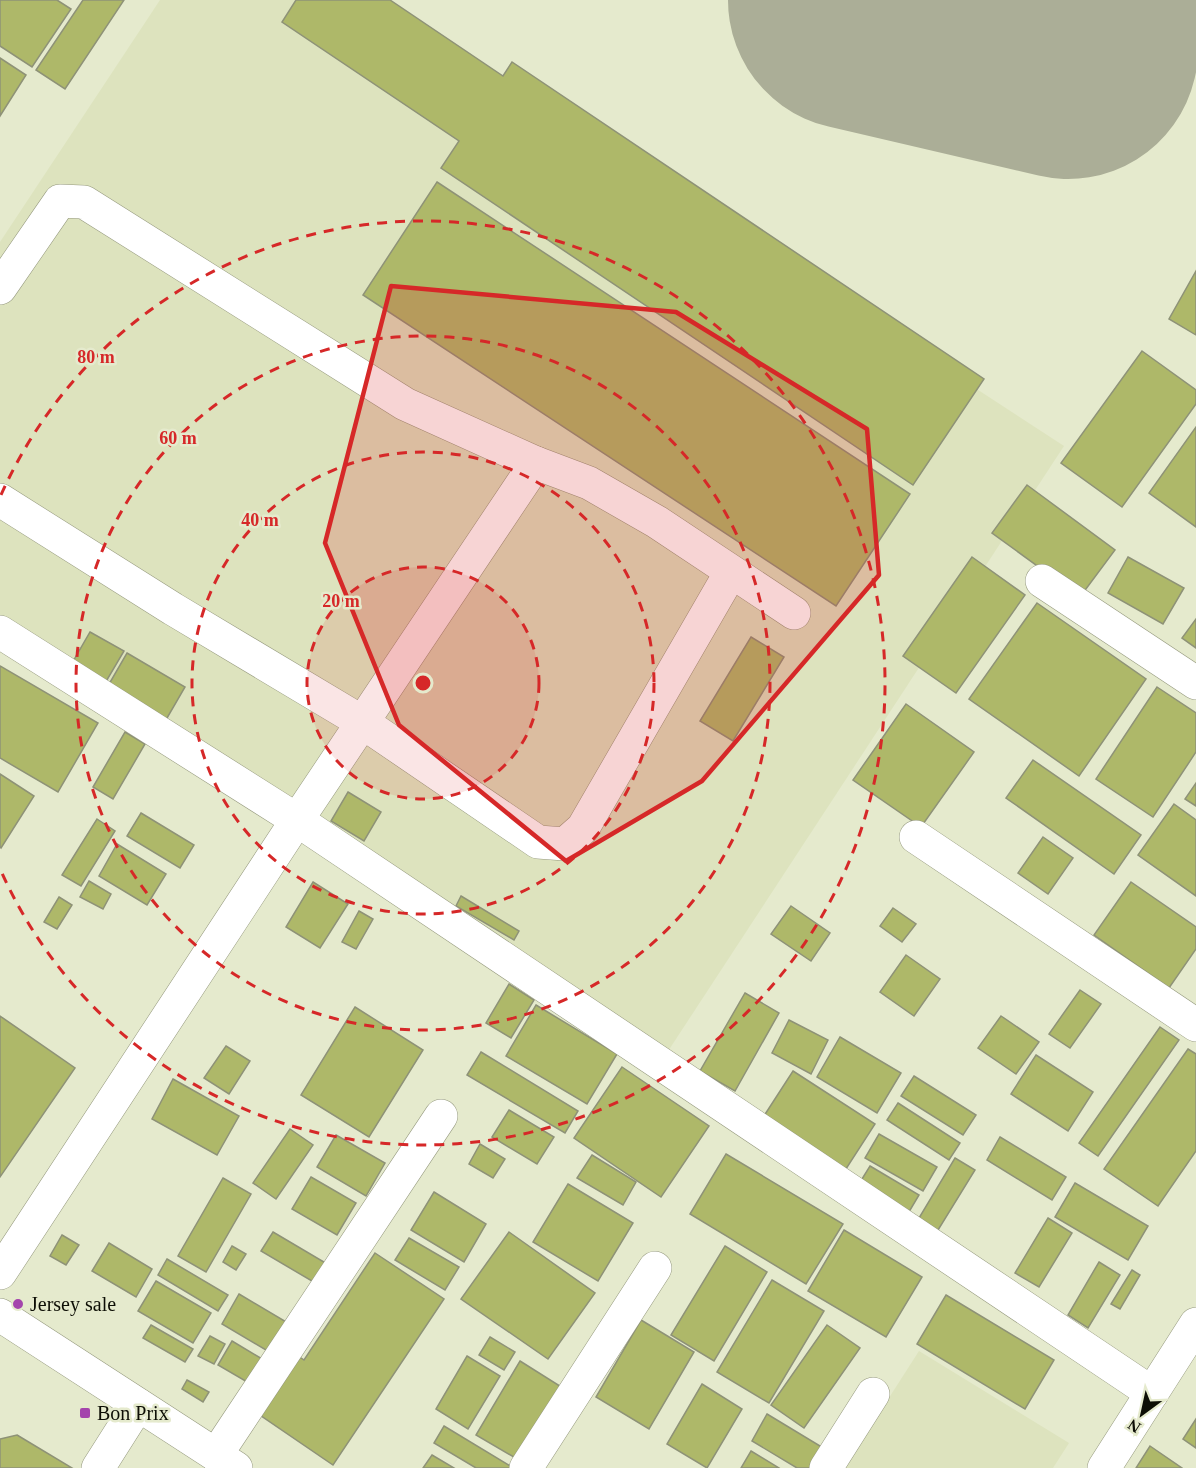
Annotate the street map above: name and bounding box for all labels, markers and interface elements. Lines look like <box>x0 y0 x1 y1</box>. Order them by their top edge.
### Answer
text: 80 m <box>77 347 115 367</box>
text: 60 m <box>159 428 197 448</box>
text: 40 m <box>241 510 279 530</box>
text: 20 m <box>322 591 360 611</box>
centre of rings <box>413 673 433 693</box>
place label: Jersey sale <box>30 1293 116 1316</box>
marker: Jersey sale <box>11 1297 25 1311</box>
north arrow <box>1112 1384 1172 1444</box>
place label: Bon Prix <box>97 1402 169 1424</box>
marker: Bon Prix <box>78 1406 92 1420</box>
text: N <box>1124 1416 1144 1436</box>

